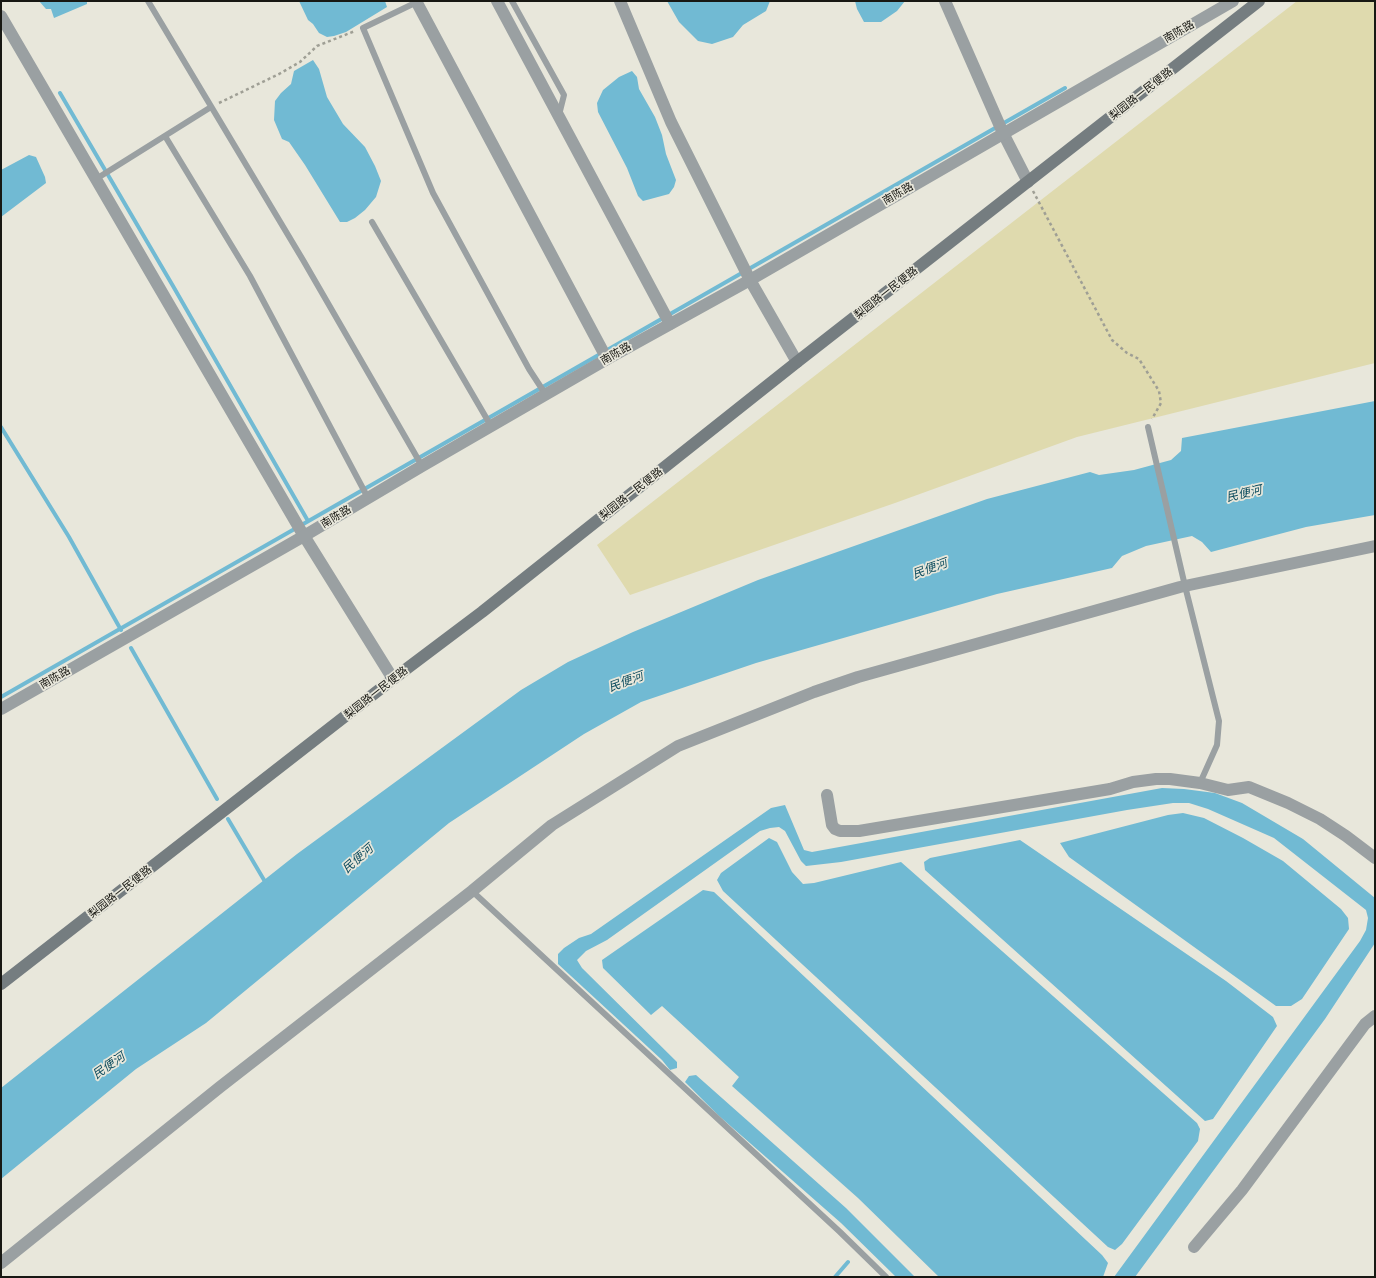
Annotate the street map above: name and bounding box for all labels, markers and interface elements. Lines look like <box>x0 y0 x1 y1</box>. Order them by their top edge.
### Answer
street label: 南陈路 <box>1161 18 1197 46</box>
street label: 梨园路一民便路 <box>1107 65 1175 123</box>
street label: 南陈路 <box>880 180 916 208</box>
street label: 梨园路一民便路 <box>852 264 920 322</box>
street label: 南陈路 <box>598 340 634 368</box>
street label: 梨园路一民便路 <box>597 465 665 523</box>
water label: 民便河 <box>1225 483 1263 505</box>
street label: 南陈路 <box>318 503 354 531</box>
water label: 民便河 <box>911 556 949 582</box>
street label: 南陈路 <box>37 664 73 692</box>
street label: 梨园路一民便路 <box>342 664 410 722</box>
water label: 民便河 <box>607 669 645 695</box>
water label: 民便河 <box>340 842 376 876</box>
street label: 梨园路一民便路 <box>86 863 154 921</box>
water label: 民便河 <box>90 1050 128 1082</box>

